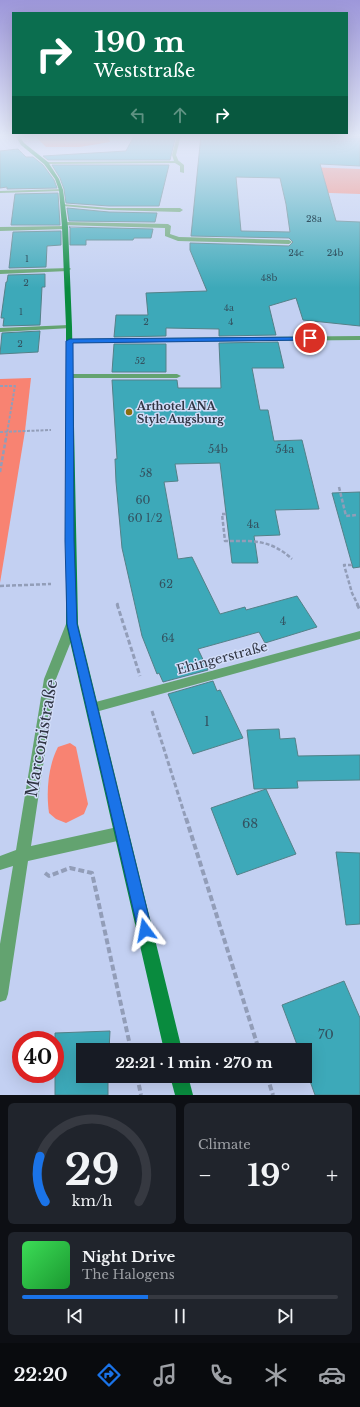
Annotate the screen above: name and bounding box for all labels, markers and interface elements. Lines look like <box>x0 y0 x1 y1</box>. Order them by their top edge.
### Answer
text: 190 m <box>94 25 185 60</box>
icon: right <box>28 28 80 80</box>
text: Weststraße <box>94 60 195 82</box>
icon: left <box>127 104 149 126</box>
icon: ahead <box>169 104 191 126</box>
icon: right <box>211 104 233 126</box>
house number: 28a <box>306 213 322 224</box>
house number: 24c <box>288 247 304 258</box>
house number: 24b <box>327 247 343 258</box>
house number: 1 <box>25 253 29 264</box>
house number: 48b <box>261 272 277 283</box>
house number: 2 <box>23 277 29 288</box>
house number: 4a <box>224 302 234 313</box>
house number: 1 <box>19 306 23 317</box>
house number: 2 <box>143 316 149 327</box>
house number: 4 <box>228 316 234 327</box>
pin <box>293 321 327 355</box>
icon: arrive <box>299 327 321 349</box>
house number: 2 <box>17 338 23 349</box>
house number: 52 <box>135 355 145 366</box>
place label: Arthotel ANA Style Augsburg <box>136 399 224 426</box>
marker: Arthotel ANA Style Augsburg <box>124 407 134 417</box>
house number: 54b <box>208 442 228 456</box>
house number: 54a <box>276 442 295 456</box>
house number: 58 <box>140 466 152 480</box>
house number: 60 <box>136 493 151 507</box>
house number: 60 1/2 <box>128 511 163 525</box>
house number: 4a <box>247 517 260 531</box>
house number: 62 <box>159 577 173 591</box>
house number: 4 <box>280 614 286 628</box>
house number: 64 <box>161 631 175 645</box>
street label: Ehingerstraße <box>175 638 269 678</box>
street label: Marconistraße <box>21 678 61 798</box>
house number: 1 <box>204 713 210 730</box>
house number: 68 <box>242 815 258 832</box>
position arrow <box>124 909 166 951</box>
house number: 70 <box>318 1026 334 1043</box>
speed limit sign: 40 <box>12 1031 64 1083</box>
text: 22:21 · 1 min · 270 m <box>115 1053 273 1072</box>
text: Climate <box>198 1136 251 1153</box>
text: 29 <box>64 1144 120 1195</box>
text: 19° <box>247 1157 291 1194</box>
text: − <box>198 1162 212 1189</box>
text: + <box>326 1162 338 1189</box>
text: km/h <box>72 1191 112 1209</box>
text: Night Drive <box>82 1247 175 1266</box>
text: The Halogens <box>82 1266 175 1283</box>
icon: previous <box>64 1305 86 1327</box>
icon: pause <box>169 1305 191 1327</box>
icon: next <box>274 1305 296 1327</box>
icon: directions <box>95 1361 123 1389</box>
icon: music <box>151 1361 179 1389</box>
icon: phone <box>207 1361 235 1389</box>
icon: climate <box>262 1361 290 1389</box>
icon: car <box>318 1361 346 1389</box>
text: 22:20 <box>14 1364 68 1386</box>

